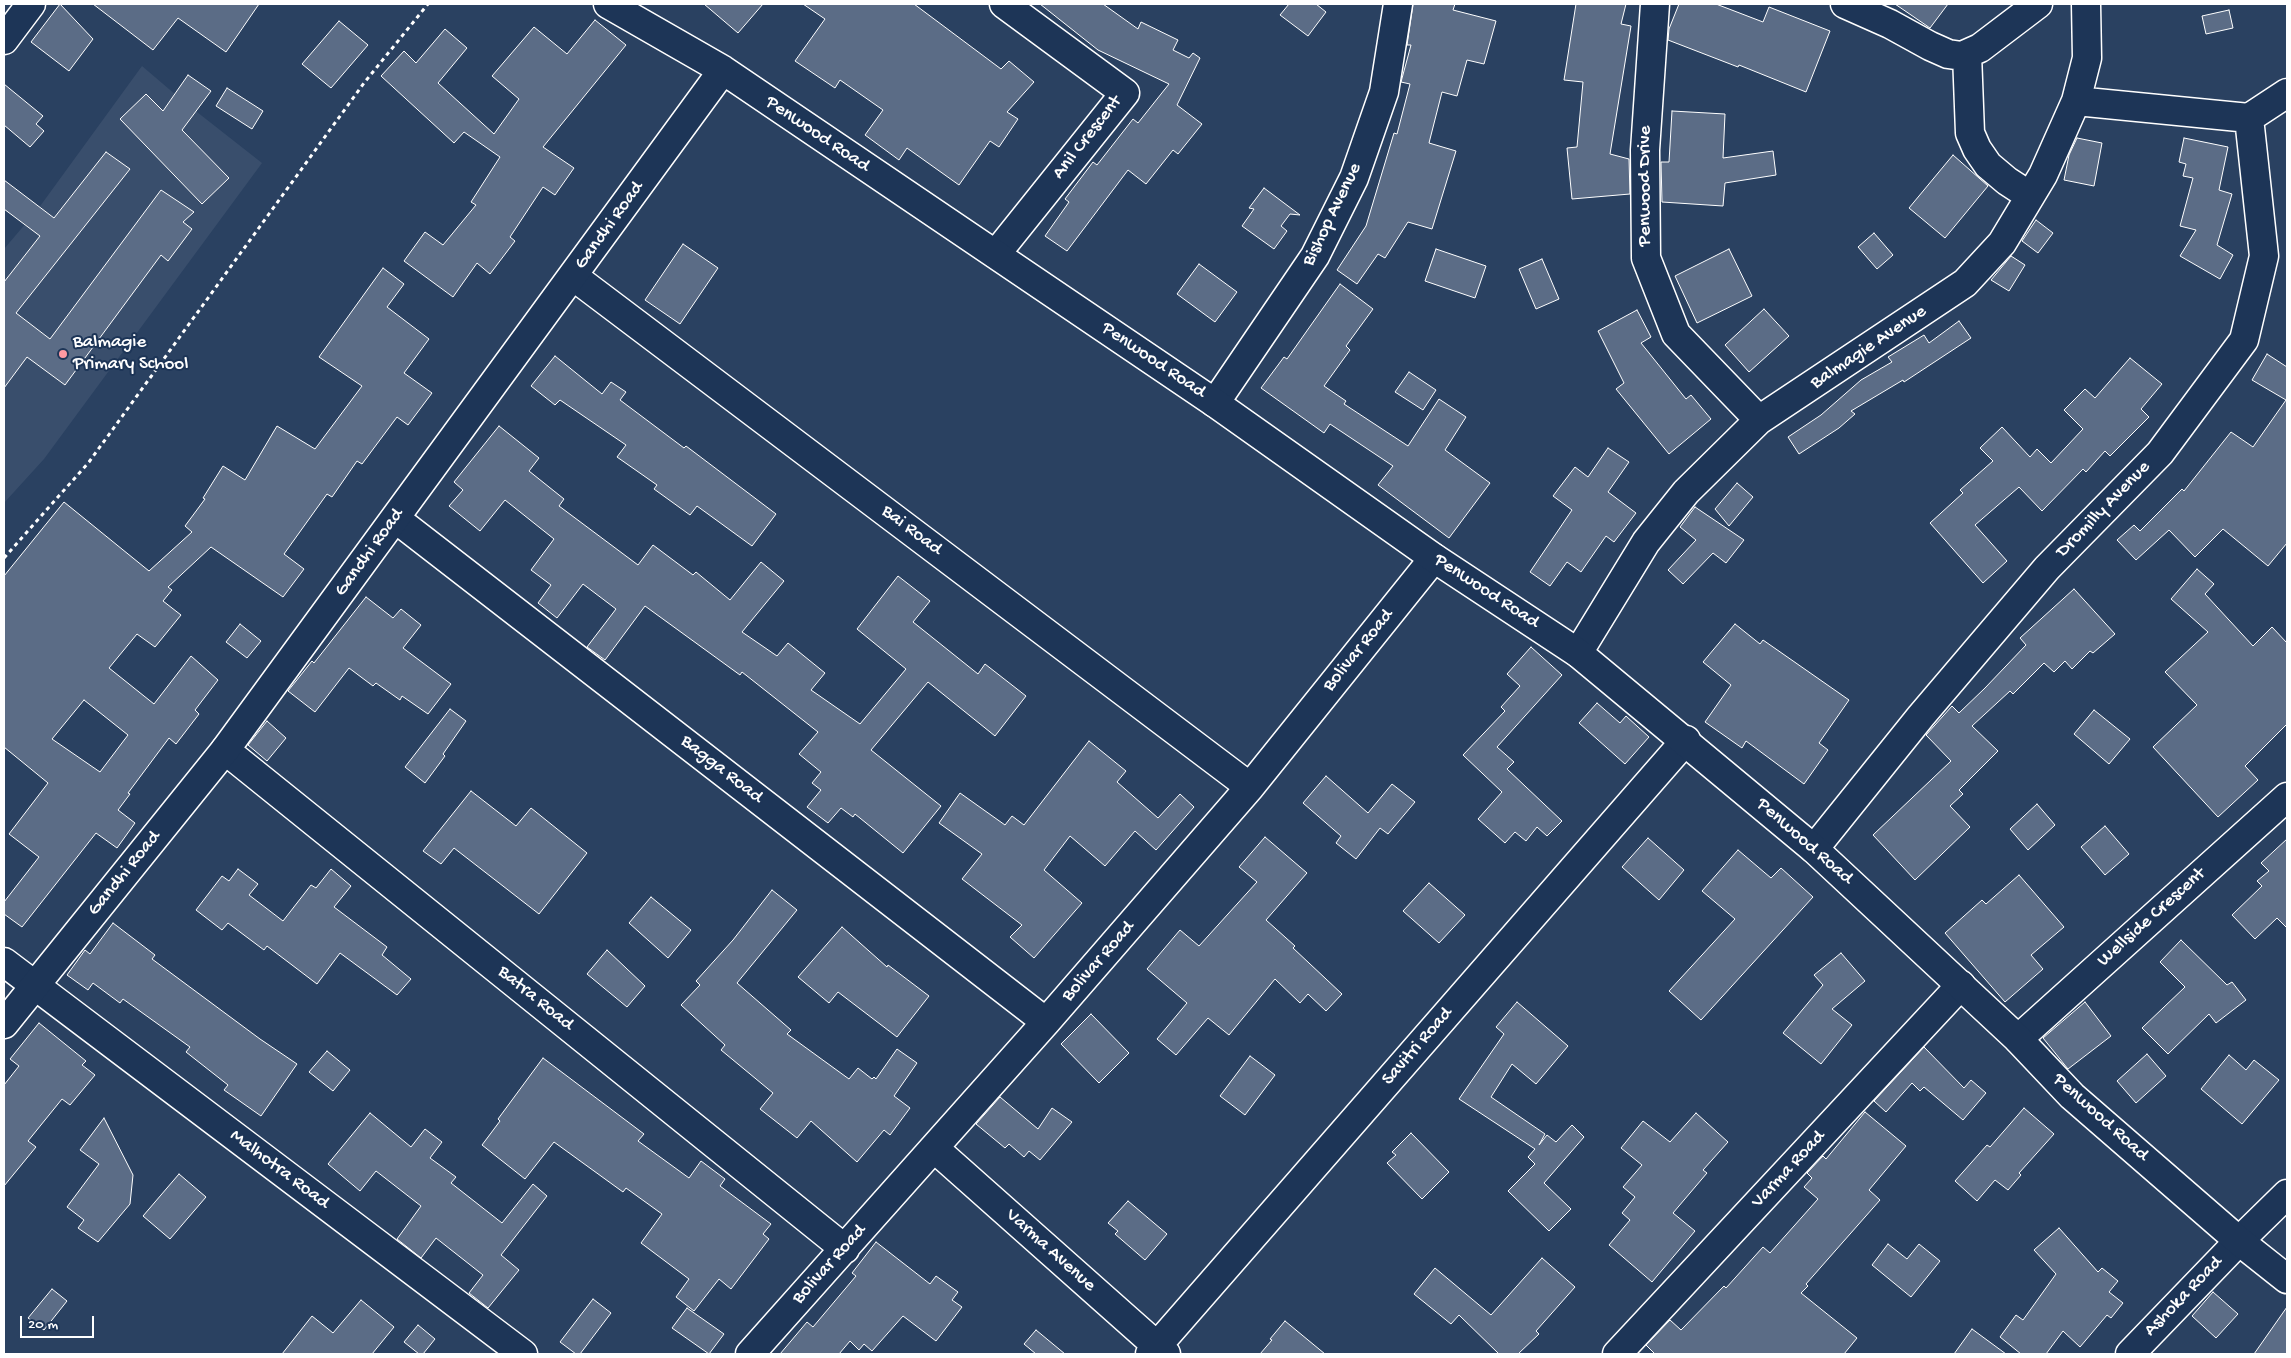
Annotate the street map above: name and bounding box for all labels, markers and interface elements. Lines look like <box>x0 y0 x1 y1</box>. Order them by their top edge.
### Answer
street label: Penwood Road <box>761 92 873 178</box>
street label: Anil Crescent <box>1048 92 1128 184</box>
street label: Penwood Drive <box>1635 126 1657 246</box>
street label: Bishop Avenue <box>1298 160 1368 270</box>
street label: Gandhi Road <box>571 178 649 274</box>
street label: Balmagie Avenue <box>1807 301 1931 395</box>
street label: Penwood Road <box>1097 318 1209 404</box>
place label: Balmagie Primary School <box>73 332 188 376</box>
marker: Balmagie Primary School <box>57 348 69 360</box>
street label: Dromilly Avenue <box>2052 457 2156 563</box>
street label: Bai Road <box>876 501 946 561</box>
street label: Gandhi Road <box>331 505 409 601</box>
street label: Penwood Road <box>1429 550 1543 634</box>
street label: Bolivar Road <box>1319 605 1399 697</box>
street label: Bagga Road <box>675 731 767 809</box>
street label: Penwood Road <box>1751 794 1857 890</box>
street label: Gandhi Road <box>84 827 166 921</box>
street label: Wellside Crescent <box>2093 863 2211 973</box>
street label: Bolivar Road <box>1058 917 1140 1007</box>
street label: Batra Road <box>492 961 578 1037</box>
street label: Savitri Road <box>1378 1003 1458 1091</box>
street label: Penwood Road <box>2047 1069 2153 1167</box>
street label: Malhotra Road <box>225 1125 333 1215</box>
street label: Varma Road <box>1747 1126 1831 1214</box>
street label: Varma Avenue <box>1000 1205 1100 1297</box>
street label: Bolivar Road <box>788 1220 872 1310</box>
street label: Ashoka Road <box>2140 1252 2228 1342</box>
scale bar <box>22 1306 96 1338</box>
text: 20 m <box>28 1316 58 1334</box>

